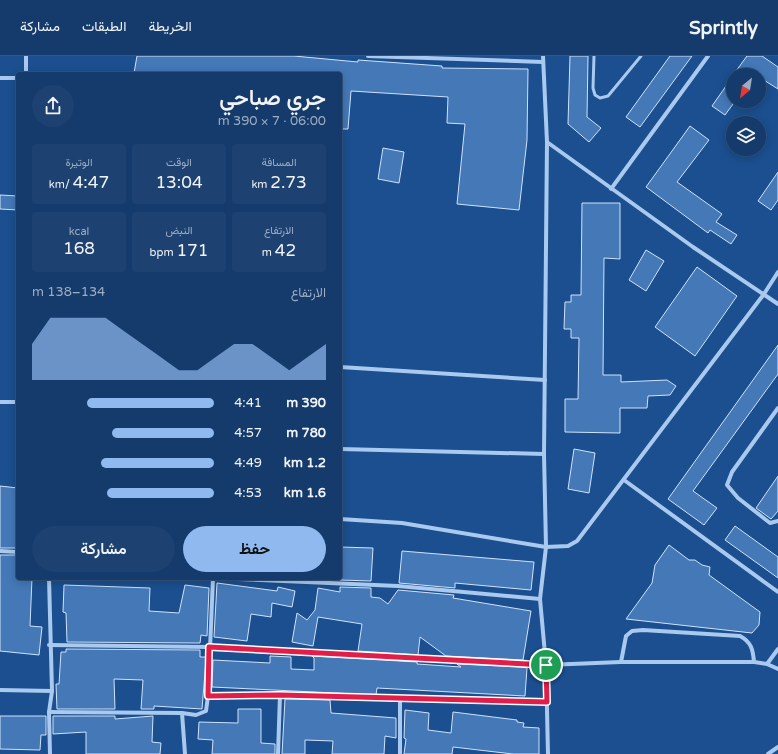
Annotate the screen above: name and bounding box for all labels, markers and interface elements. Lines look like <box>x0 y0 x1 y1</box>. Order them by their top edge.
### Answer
text: Sprintly <box>689 17 758 39</box>
text: مشاركة <box>20 18 60 35</box>
text: الطبقات <box>82 18 126 35</box>
text: الخريطة <box>148 18 192 35</box>
north arrow <box>726 68 766 108</box>
map controls <box>726 68 766 156</box>
button: share <box>32 85 74 127</box>
text: جري صباحي <box>219 85 326 111</box>
text: 06:00 · 7 × 390 m <box>218 113 326 129</box>
button: layers <box>726 116 766 156</box>
text: الوتيرة <box>66 156 92 169</box>
text: الوقت <box>166 156 192 169</box>
text: المسافة <box>262 156 296 169</box>
text: 4:47 <box>73 172 109 193</box>
text: 13:04 <box>155 172 203 193</box>
text: 2.73 <box>270 172 307 193</box>
text: /km <box>49 178 73 191</box>
text: km <box>251 178 270 191</box>
text: النبض <box>165 224 193 237</box>
text: الارتفاع <box>264 224 294 237</box>
text: kcal <box>69 225 89 238</box>
text: 168 <box>63 238 95 259</box>
text: 171 <box>176 240 208 261</box>
text: 42 <box>275 240 296 261</box>
text: bpm <box>150 246 176 259</box>
text: m <box>262 246 275 259</box>
text: 134–138 m <box>32 284 105 300</box>
text: الارتفاع <box>291 285 326 301</box>
text: 4:41 <box>234 395 262 411</box>
text: 390 m <box>286 395 326 411</box>
text: 4:57 <box>234 425 262 441</box>
text: 780 m <box>286 425 326 441</box>
text: 4:49 <box>234 455 262 471</box>
text: 1.2 km <box>284 455 326 471</box>
text: 4:53 <box>234 485 262 501</box>
text: 1.6 km <box>284 485 326 501</box>
button: مشاركة <box>32 526 175 572</box>
button: حفظ <box>183 526 326 572</box>
pin <box>529 648 563 682</box>
icon: arrive <box>535 654 557 676</box>

